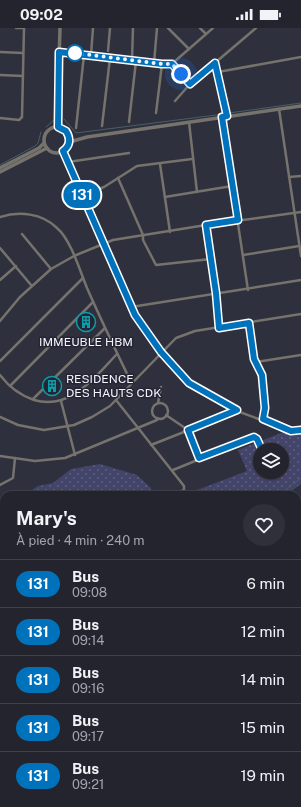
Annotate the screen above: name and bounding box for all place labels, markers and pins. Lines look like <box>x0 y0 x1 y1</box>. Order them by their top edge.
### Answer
unlabelled marker <box>66 44 84 62</box>
building icon: IMMEUBLE HBM <box>75 311 97 333</box>
place label: IMMEUBLE HBM <box>39 335 133 349</box>
place label: RESIDENCE DES HAUTS CDK <box>66 372 161 400</box>
building icon: RESIDENCE DES HAUTS CDK <box>41 375 63 397</box>

